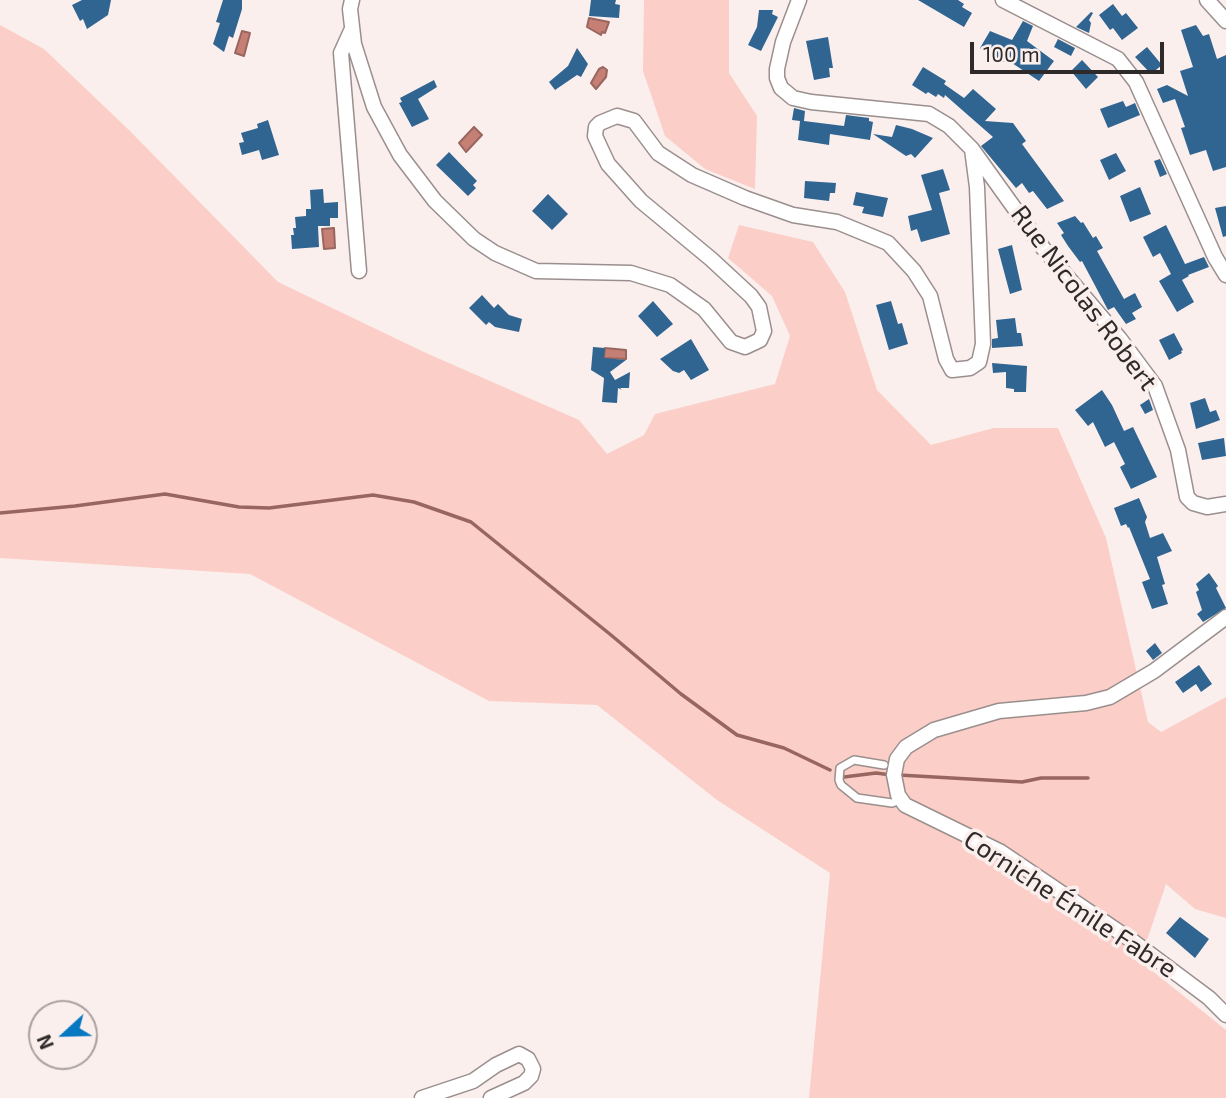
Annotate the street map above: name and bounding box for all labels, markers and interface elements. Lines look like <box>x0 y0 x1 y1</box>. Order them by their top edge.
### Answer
scale bar <box>974 28 1168 72</box>
text: 100 m <box>983 41 1040 66</box>
street label: Rue Nicolas Robert <box>1004 199 1164 397</box>
street label: Corniche Émile Fabre <box>958 824 1182 984</box>
north arrow <box>28 1000 98 1070</box>
text: N <box>32 1032 58 1053</box>

